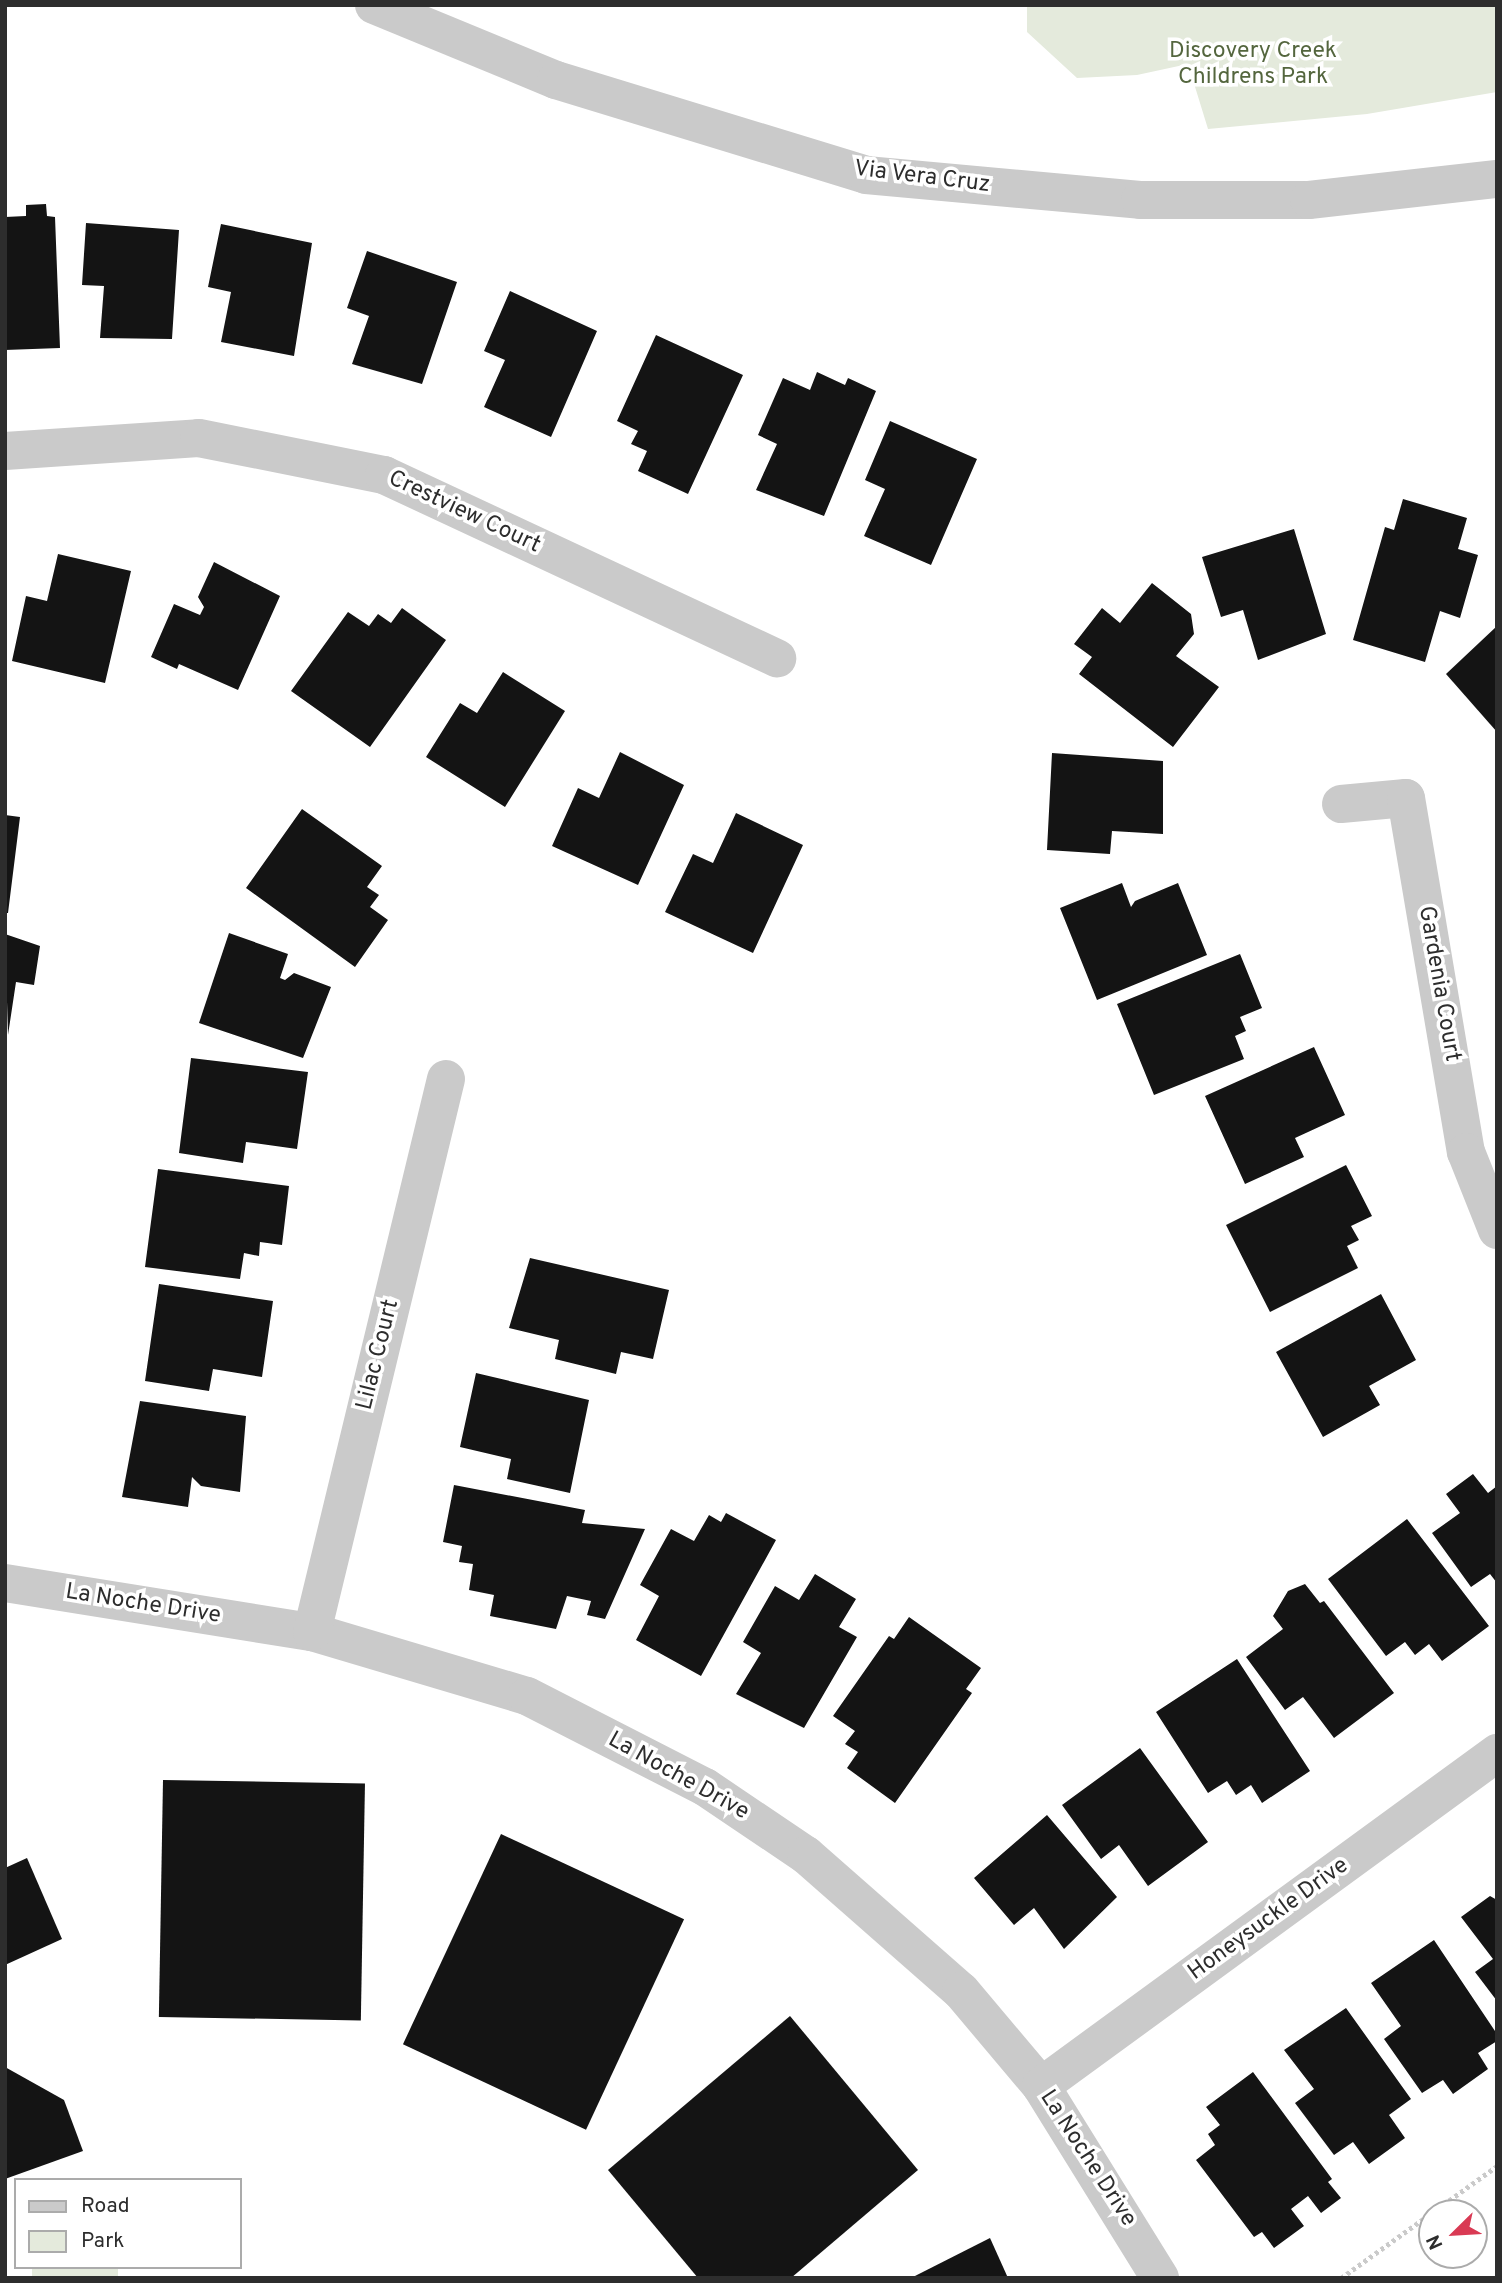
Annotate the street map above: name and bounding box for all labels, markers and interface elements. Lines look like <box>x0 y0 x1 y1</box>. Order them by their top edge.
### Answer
park label: Discovery Creek Childrens Park <box>1169 38 1337 92</box>
street label: Via Vera Cruz <box>852 156 992 200</box>
street label: Crestview Court <box>384 466 544 560</box>
street label: Gardenia Court <box>1411 904 1465 1064</box>
street label: Lilac Court <box>352 1297 406 1413</box>
street label: La Noche Drive <box>63 1579 223 1631</box>
street label: La Noche Drive <box>603 1727 753 1827</box>
street label: Honeysuckle Drive <box>1184 1853 1354 1987</box>
street label: La Noche Drive <box>1033 2086 1141 2232</box>
legend <box>14 2178 242 2269</box>
text: Road <box>81 2193 130 2220</box>
north arrow <box>1418 2199 1488 2269</box>
text: Park <box>81 2228 124 2255</box>
text: N <box>1422 2231 1449 2253</box>

